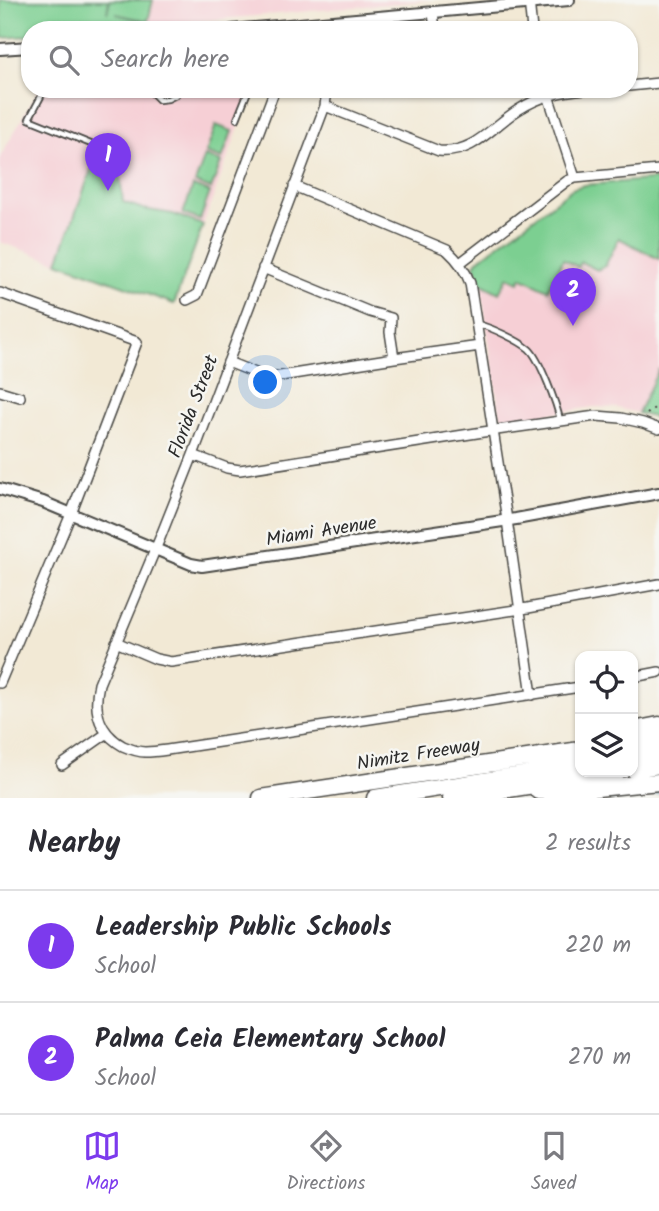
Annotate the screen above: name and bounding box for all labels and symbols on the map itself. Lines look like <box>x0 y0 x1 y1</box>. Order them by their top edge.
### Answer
pin: 1 <box>85 133 131 191</box>
pin: 2 <box>550 268 596 326</box>
street label: Florida Street <box>160 350 227 463</box>
your location <box>248 365 282 399</box>
street label: Miami Avenue <box>264 508 379 556</box>
street label: Nimitz Freeway <box>355 730 483 780</box>

